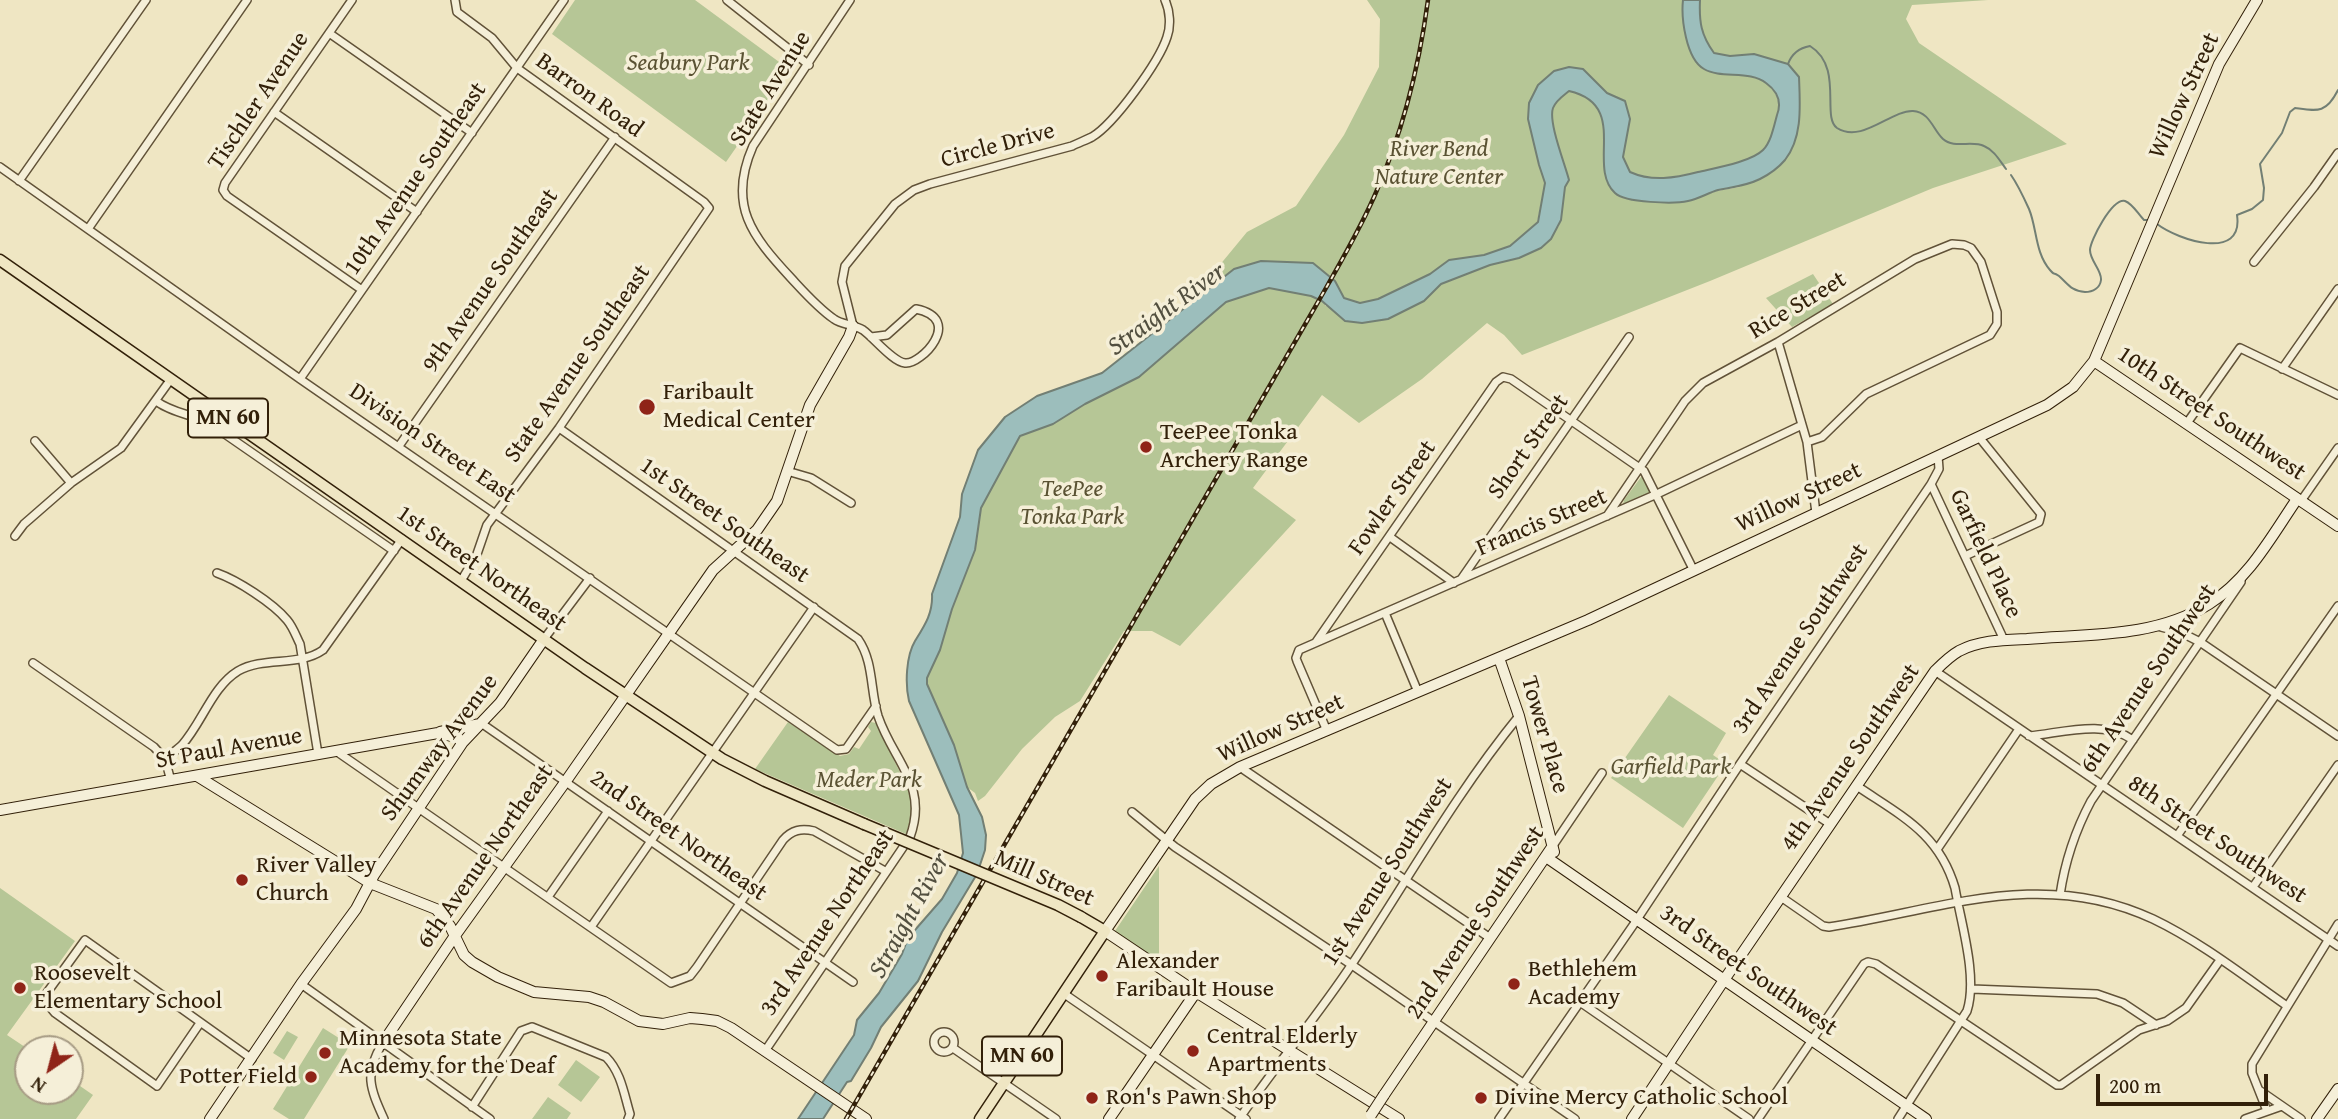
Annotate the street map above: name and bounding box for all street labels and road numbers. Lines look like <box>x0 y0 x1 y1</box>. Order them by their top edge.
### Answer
street label: Tischler Avenue <box>202 26 316 176</box>
street label: State Avenue <box>724 26 818 152</box>
street label: Willow Street <box>2143 28 2227 164</box>
street label: Barron Road <box>530 47 648 145</box>
street label: 10th Avenue Southeast <box>339 77 493 281</box>
street label: Circle Drive <box>938 117 1058 175</box>
street label: 9th Avenue Southeast <box>417 184 565 378</box>
street label: State Avenue Southeast <box>499 259 657 469</box>
street label: Rice Street <box>1744 266 1852 346</box>
street label: 10th Street Southwest <box>2111 340 2311 488</box>
street label: Division Street East <box>343 378 521 510</box>
street label: Short Street <box>1482 389 1576 505</box>
road number: MN 60 <box>188 398 268 438</box>
street label: Fowler Street <box>1343 435 1443 561</box>
street label: 1st Street Southeast <box>634 452 814 590</box>
street label: Willow Street <box>1731 456 1867 540</box>
street label: Francis Street <box>1472 483 1612 563</box>
street label: Garfield Place <box>1943 485 2027 623</box>
street label: 1st Street Northeast <box>390 499 572 639</box>
street label: 3rd Avenue Southwest <box>1727 538 1875 740</box>
street label: 6th Avenue Southwest <box>2075 579 2223 779</box>
street label: 4th Avenue Southwest <box>1775 659 1927 857</box>
street label: Shumway Avenue <box>375 669 505 827</box>
street label: Tower Place <box>1514 673 1574 797</box>
street label: Willow Street <box>1213 688 1349 770</box>
street label: St Paul Avenue <box>153 722 305 776</box>
street label: 6th Avenue Northeast <box>412 759 560 955</box>
street label: 2nd Street Northeast <box>584 764 772 908</box>
street label: 8th Street Southwest <box>2122 769 2312 911</box>
street label: 1st Avenue Southwest <box>1316 772 1460 972</box>
street label: 2nd Avenue Southwest <box>1401 821 1551 1025</box>
street label: 3rd Avenue Northeast <box>755 824 901 1022</box>
street label: Mill Street <box>990 844 1098 914</box>
street label: 3rd Street Southwest <box>1654 899 1842 1043</box>
road number: MN 60 <box>982 1036 1062 1076</box>

